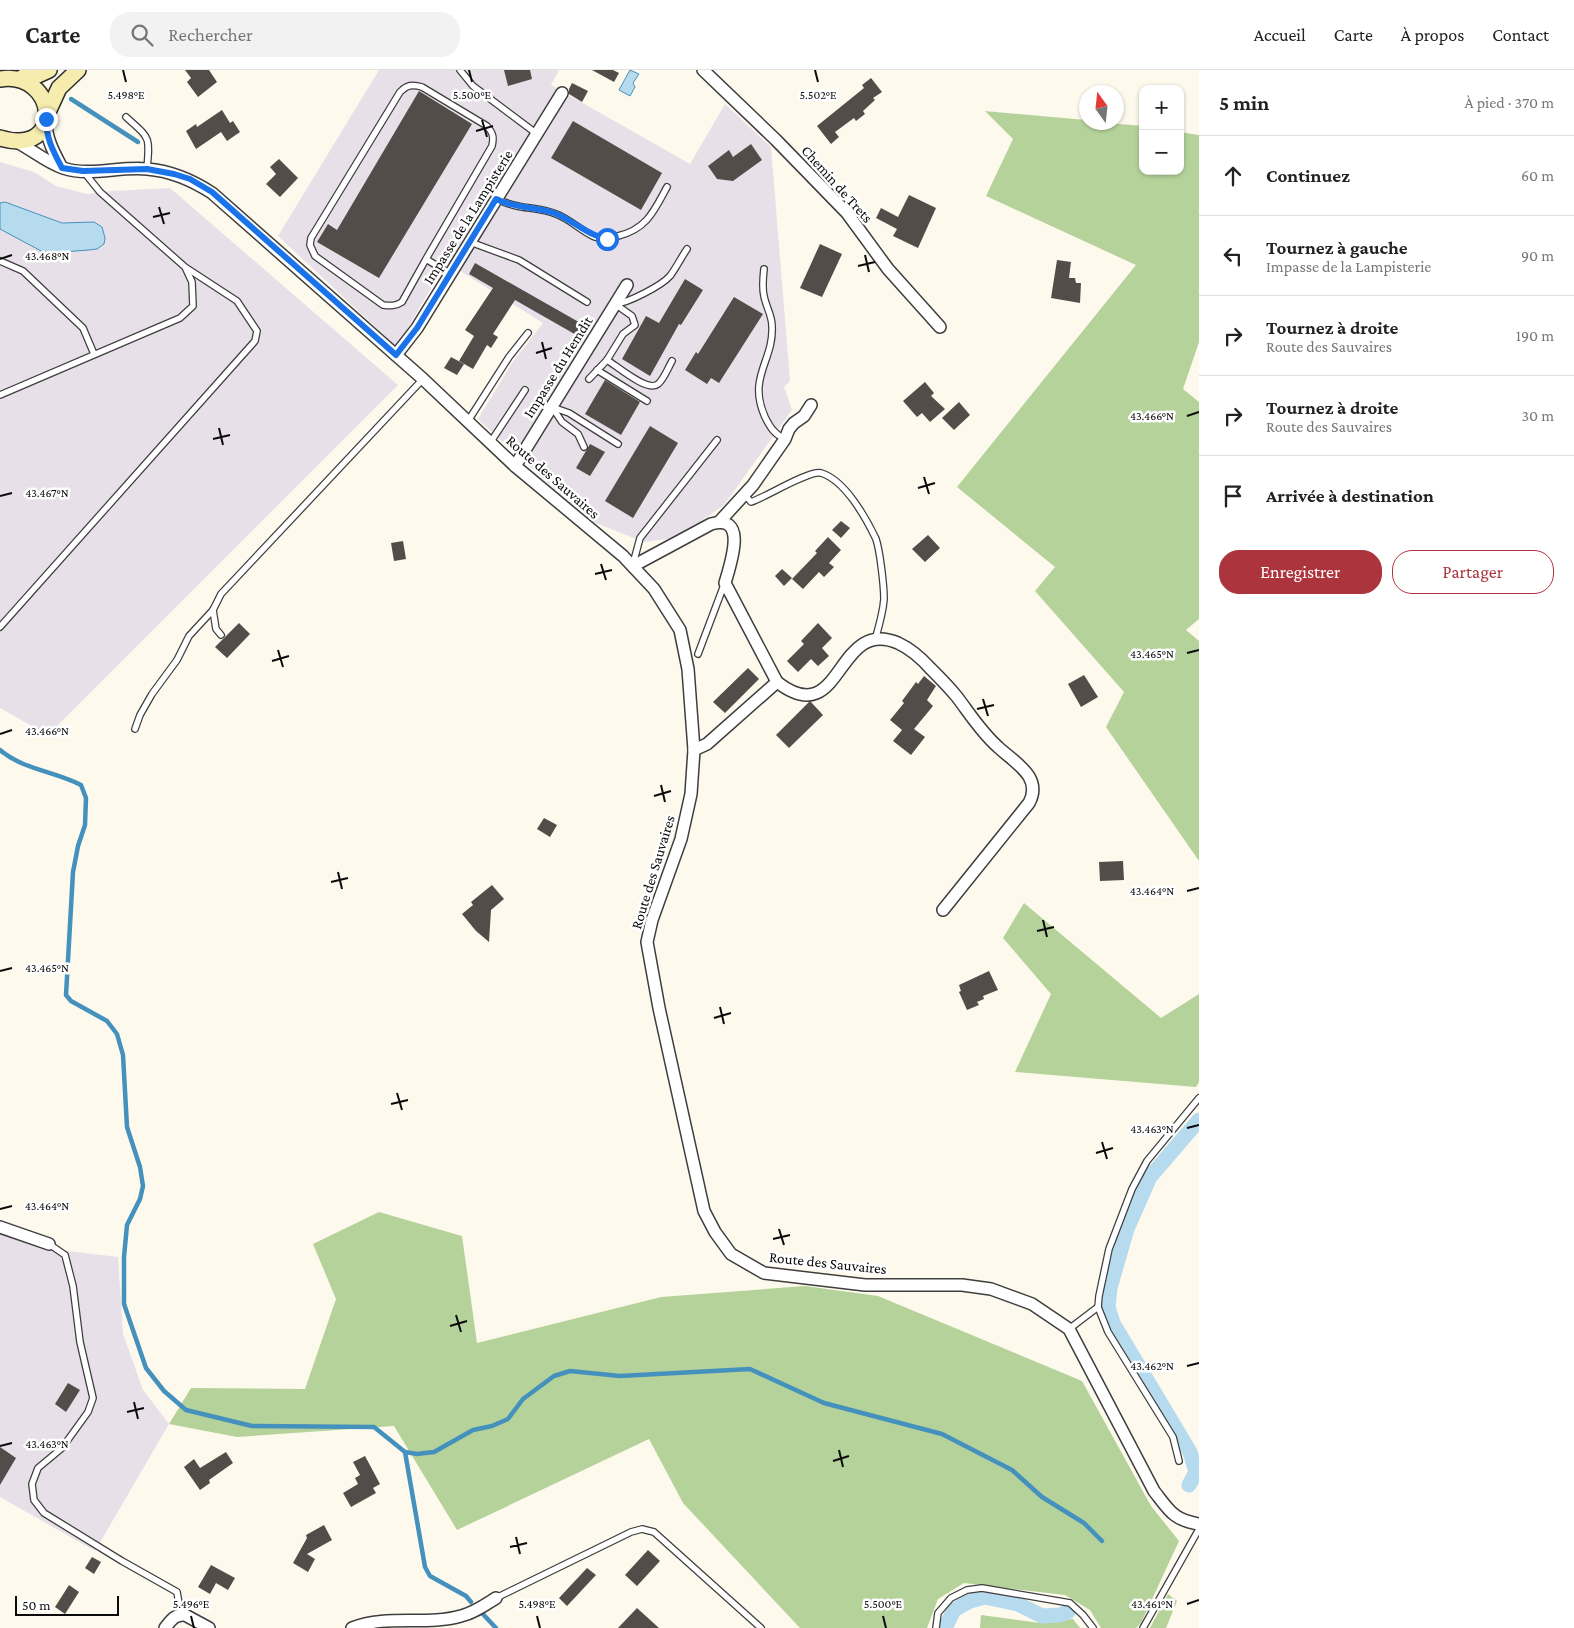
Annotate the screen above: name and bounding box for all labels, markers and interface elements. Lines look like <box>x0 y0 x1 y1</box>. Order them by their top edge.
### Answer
search box <box>110 12 460 57</box>
text: Carte <box>25 21 80 48</box>
icon: search <box>128 21 156 49</box>
text: Rechercher <box>168 24 253 45</box>
text: Accueil <box>1254 25 1306 45</box>
text: Carte <box>1334 25 1373 45</box>
text: À propos <box>1401 25 1464 45</box>
text: Contact <box>1492 25 1549 45</box>
north arrow <box>1079 85 1124 130</box>
map controls <box>1139 85 1184 175</box>
button: + <box>1139 85 1184 130</box>
text: 5.498°E <box>107 88 145 102</box>
text: 5.500°E <box>453 88 492 102</box>
text: 5.502°E <box>800 88 837 102</box>
text: 5 min <box>1219 91 1269 115</box>
text: À pied · 370 m <box>1465 94 1554 111</box>
route end <box>35 108 58 131</box>
button: − <box>1139 130 1184 175</box>
street label: Chemin de Trets <box>798 142 876 226</box>
street label: Impasse de la Lampisterie <box>420 147 517 288</box>
icon: ahead <box>1219 162 1247 190</box>
text: Continuez <box>1266 165 1350 186</box>
text: 60 m <box>1521 167 1554 184</box>
route start <box>596 228 619 251</box>
text: Tournez à gauche <box>1266 237 1408 258</box>
icon: left <box>1219 242 1247 270</box>
text: 90 m <box>1521 247 1554 264</box>
text: 43.468°N <box>25 249 69 263</box>
text: Impasse de la Lampisterie <box>1266 258 1431 275</box>
street label: Impasse du Hemdit <box>520 312 597 421</box>
text: Tournez à droite <box>1266 317 1398 338</box>
icon: right <box>1219 322 1247 350</box>
text: 190 m <box>1516 327 1554 344</box>
text: Route des Sauvaires <box>1266 338 1392 355</box>
text: Tournez à droite <box>1266 397 1398 418</box>
icon: right <box>1219 402 1247 430</box>
text: 30 m <box>1522 407 1554 424</box>
text: 43.466°N <box>1130 409 1174 423</box>
text: Route des Sauvaires <box>1266 418 1392 435</box>
street label: Route des Sauvaires <box>503 432 603 522</box>
icon: arrive <box>1219 482 1247 510</box>
text: Arrivée à destination <box>1266 485 1434 506</box>
text: 43.467°N <box>25 486 69 500</box>
button: Enregistrer <box>1219 550 1382 594</box>
button: Partager <box>1392 550 1554 594</box>
text: 43.465°N <box>1130 647 1174 661</box>
text: 43.466°N <box>25 724 69 738</box>
street label: Route des Sauvaires <box>628 813 678 931</box>
text: 43.464°N <box>1130 884 1174 898</box>
text: 43.465°N <box>25 961 69 975</box>
text: 43.463°N <box>1130 1122 1174 1136</box>
text: 43.464°N <box>25 1199 69 1213</box>
street label: Route des Sauvaires <box>768 1249 888 1277</box>
text: 43.462°N <box>1130 1359 1174 1373</box>
text: 43.463°N <box>25 1437 69 1451</box>
scale bar <box>15 1593 119 1616</box>
text: 50 m <box>22 1597 50 1613</box>
text: 5.496°E <box>173 1597 210 1611</box>
text: 5.498°E <box>518 1597 556 1611</box>
text: 5.500°E <box>864 1597 903 1611</box>
text: 43.461°N <box>1131 1597 1173 1611</box>

